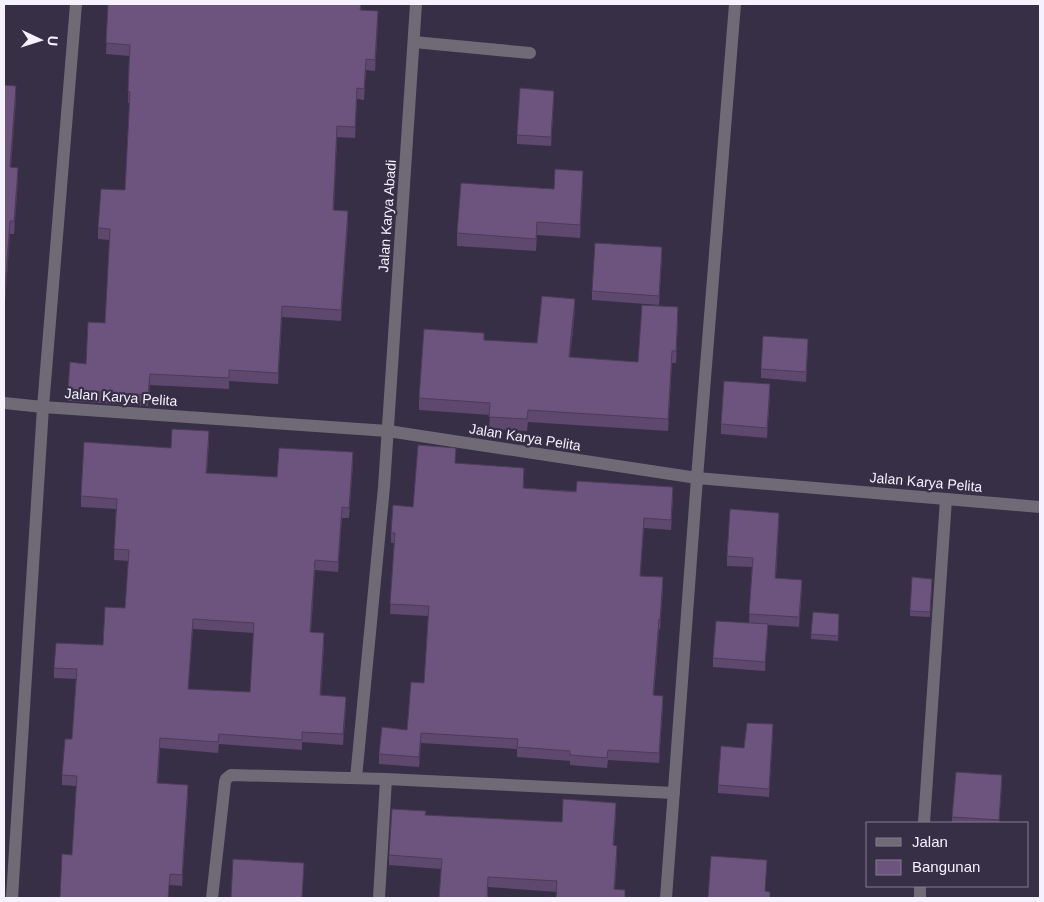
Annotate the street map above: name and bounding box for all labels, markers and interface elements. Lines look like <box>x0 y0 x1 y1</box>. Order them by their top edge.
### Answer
north arrow <box>15 15 65 65</box>
text: U <box>45 35 61 47</box>
street label: Jalan Karya Abadi <box>375 159 399 273</box>
street label: Jalan Karya Pelita <box>64 385 178 409</box>
street label: Jalan Karya Pelita <box>468 420 582 454</box>
street label: Jalan Karya Pelita <box>869 469 983 495</box>
legend <box>866 822 1029 887</box>
text: Jalan <box>912 833 948 850</box>
text: Bangunan <box>912 858 980 875</box>

